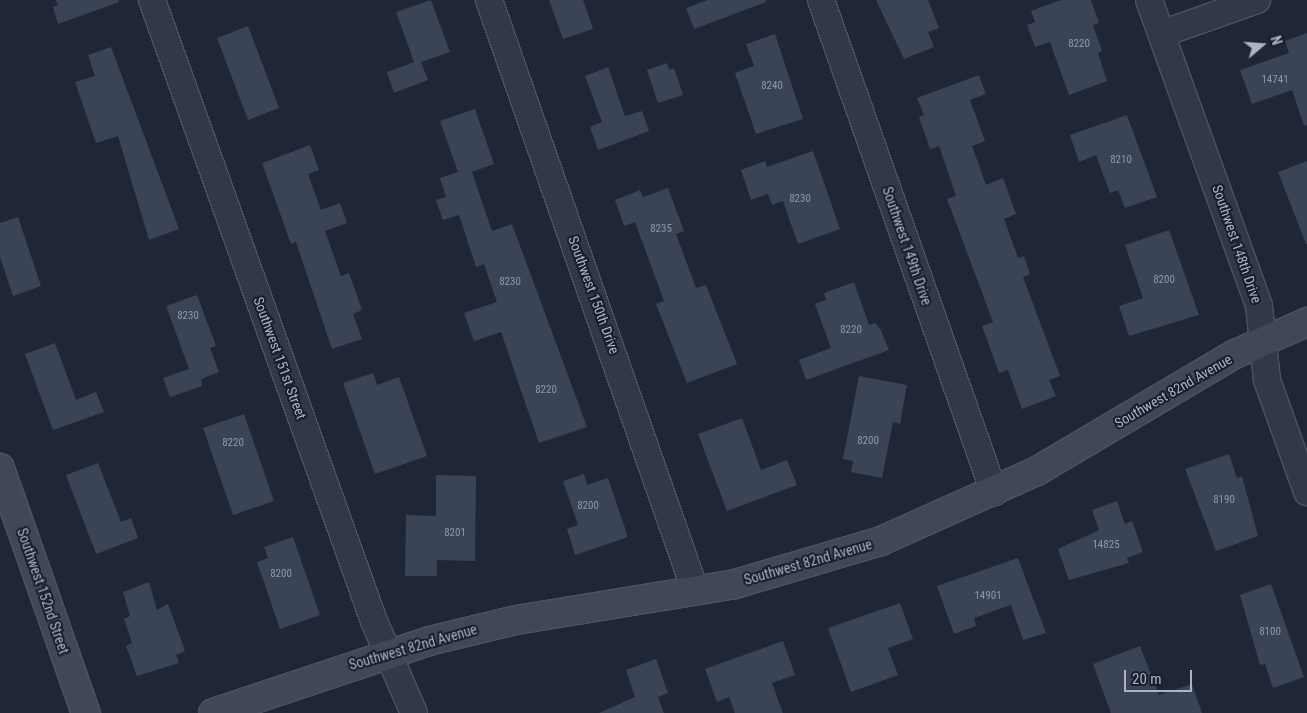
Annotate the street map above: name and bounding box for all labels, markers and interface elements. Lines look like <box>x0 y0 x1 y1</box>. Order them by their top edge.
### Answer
north arrow <box>1237 20 1287 70</box>
text: N <box>1267 34 1285 47</box>
house number: 8220 <box>1068 37 1090 51</box>
house number: 14741 <box>1261 73 1289 87</box>
house number: 8240 <box>761 79 783 93</box>
house number: 8210 <box>1110 153 1132 167</box>
street label: Southwest 148th Drive <box>1209 183 1265 305</box>
street label: Southwest 149th Drive <box>879 185 935 307</box>
house number: 8230 <box>789 192 811 206</box>
house number: 8235 <box>650 222 672 236</box>
street label: Southwest 150th Drive <box>565 234 623 356</box>
house number: 8200 <box>1153 273 1175 287</box>
house number: 8230 <box>499 275 521 289</box>
street label: Southwest 151st Street <box>250 295 310 421</box>
house number: 8230 <box>177 309 199 323</box>
house number: 8220 <box>840 323 862 337</box>
street label: Southwest 82nd Avenue <box>1111 351 1235 431</box>
house number: 8220 <box>535 383 557 397</box>
house number: 8200 <box>857 434 879 448</box>
house number: 8220 <box>222 436 244 450</box>
house number: 8190 <box>1213 493 1235 507</box>
house number: 8200 <box>577 499 599 513</box>
street label: Southwest 152nd Street <box>14 526 72 656</box>
house number: 8201 <box>444 526 466 540</box>
street label: Southwest 82nd Avenue <box>742 536 874 588</box>
house number: 14825 <box>1092 538 1120 552</box>
house number: 8200 <box>270 567 292 581</box>
house number: 14901 <box>974 589 1002 603</box>
street label: Southwest 82nd Avenue <box>347 621 479 673</box>
house number: 8100 <box>1259 625 1281 639</box>
scale bar <box>1127 660 1194 692</box>
text: 20 m <box>1132 670 1162 688</box>

